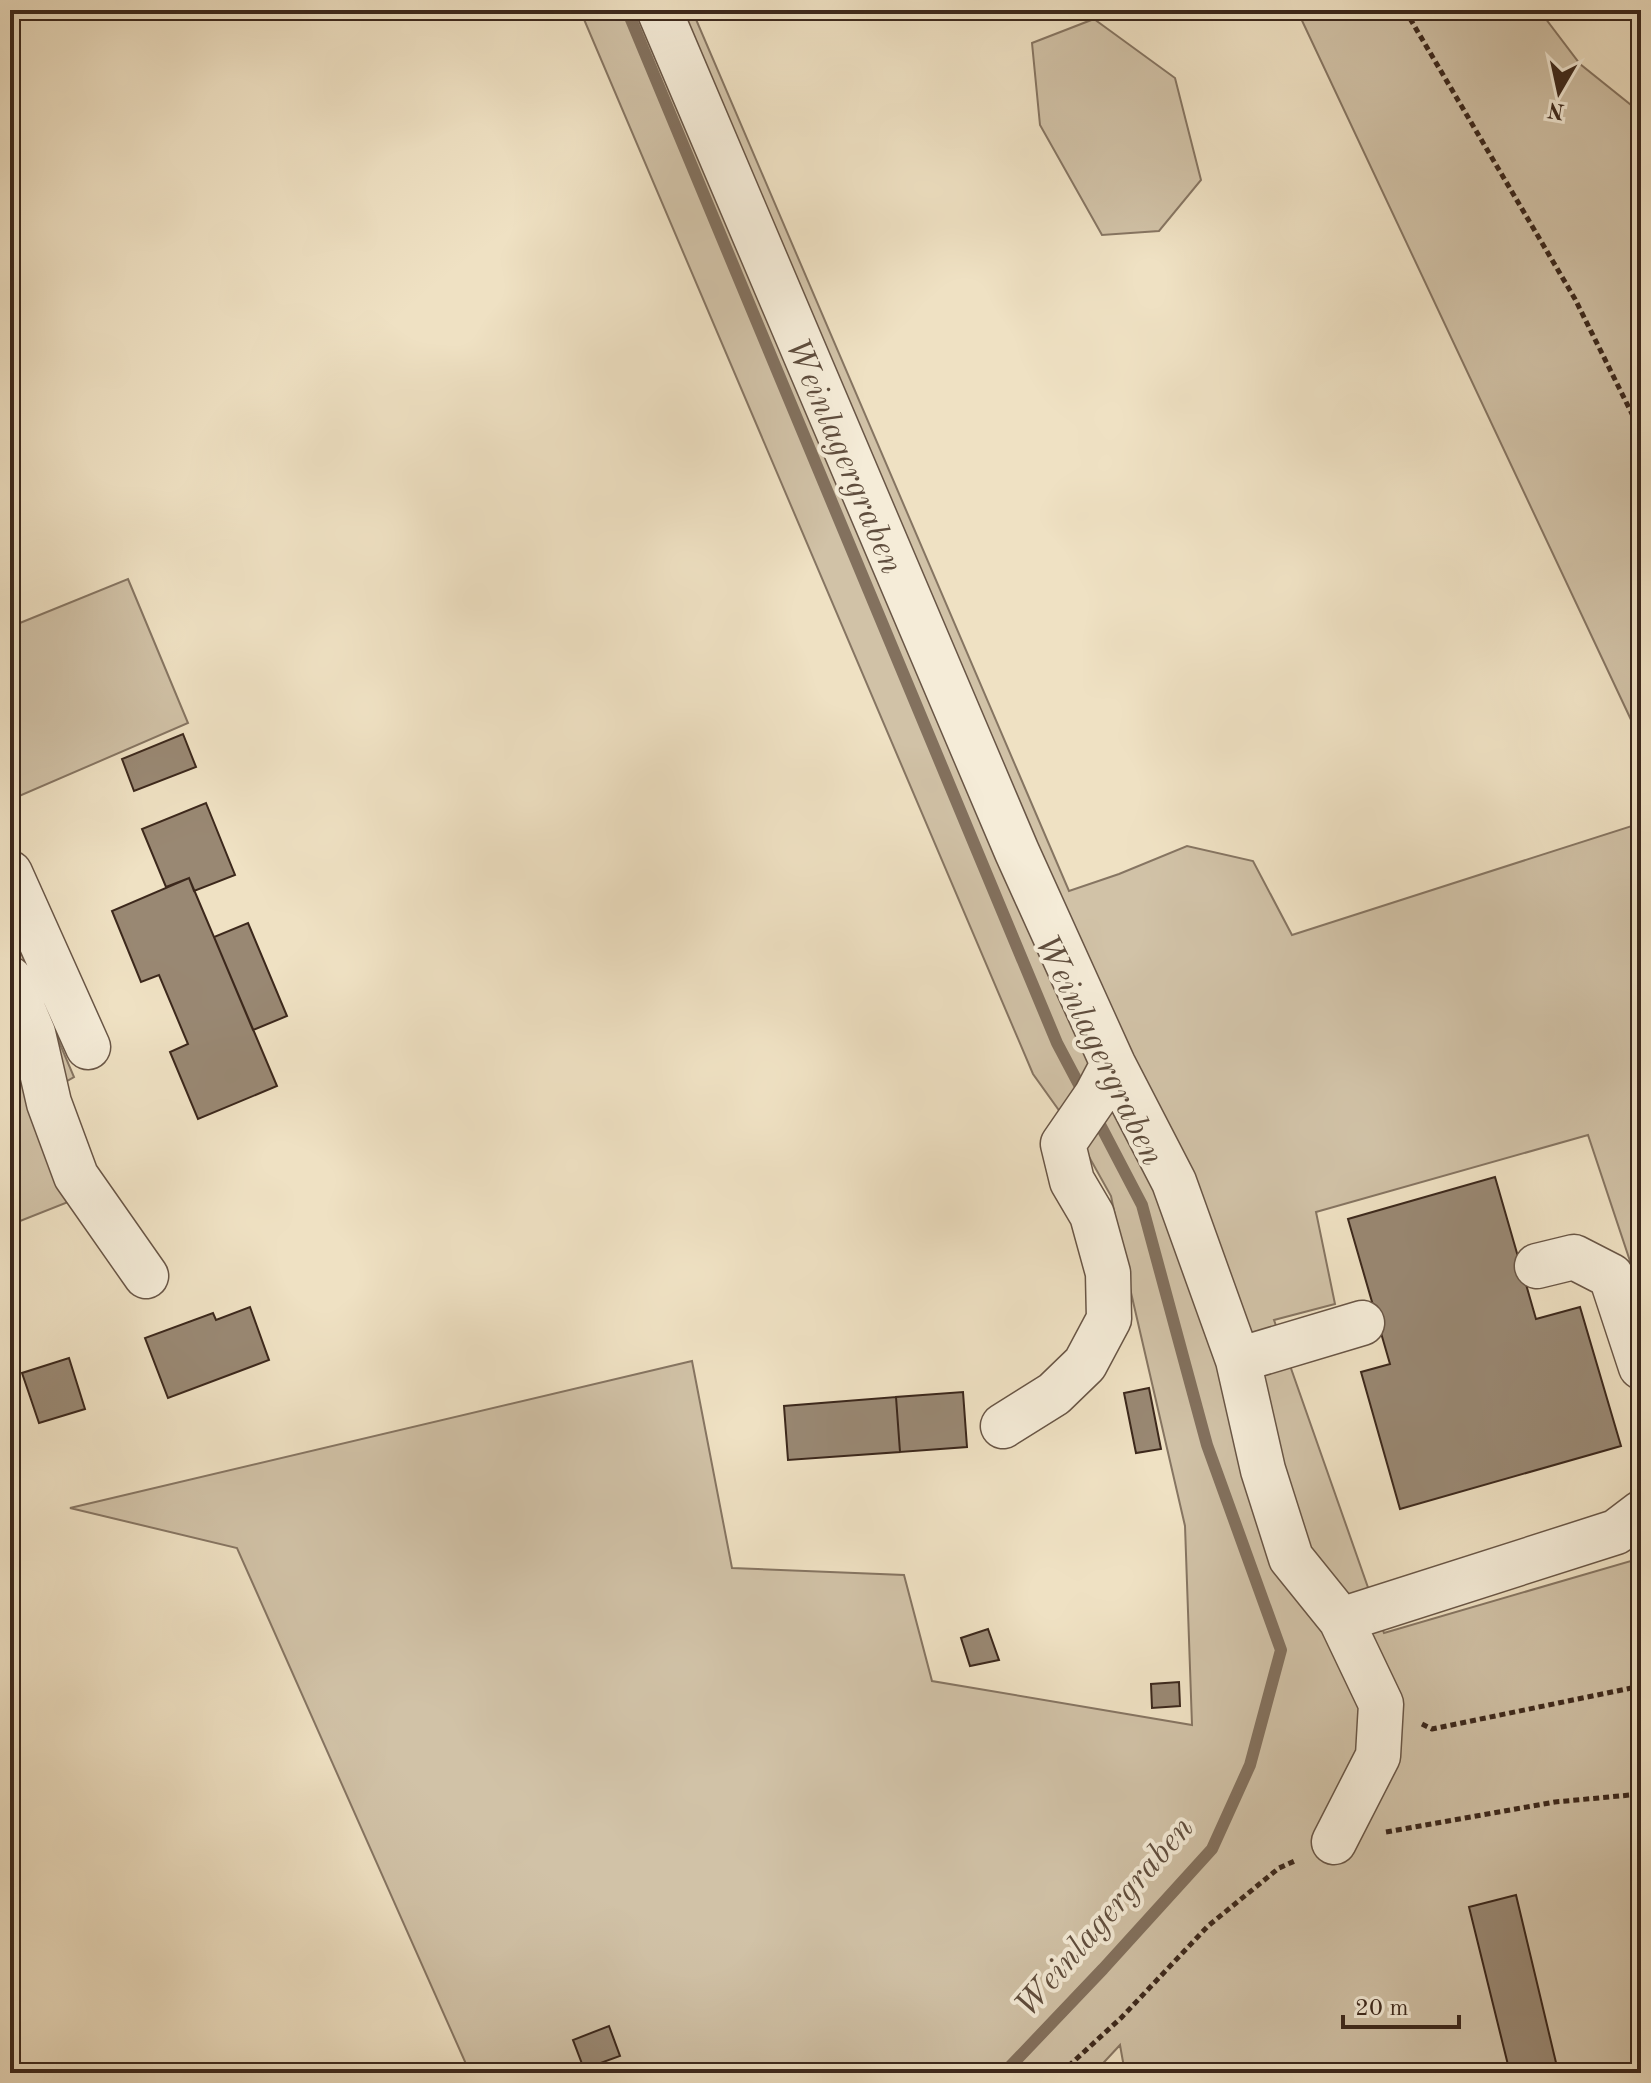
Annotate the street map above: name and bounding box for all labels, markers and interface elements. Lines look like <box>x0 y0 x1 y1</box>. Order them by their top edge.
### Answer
north arrow <box>1519 52 1599 132</box>
text: N <box>1546 98 1566 122</box>
water label: Weinlagergraben <box>778 333 908 579</box>
water label: Weinlagergraben <box>1027 929 1169 1171</box>
water label: Weinlagergraben <box>1009 1811 1201 2025</box>
scale bar <box>1343 1979 1459 2029</box>
text: 20 m <box>1355 1997 1409 2021</box>

